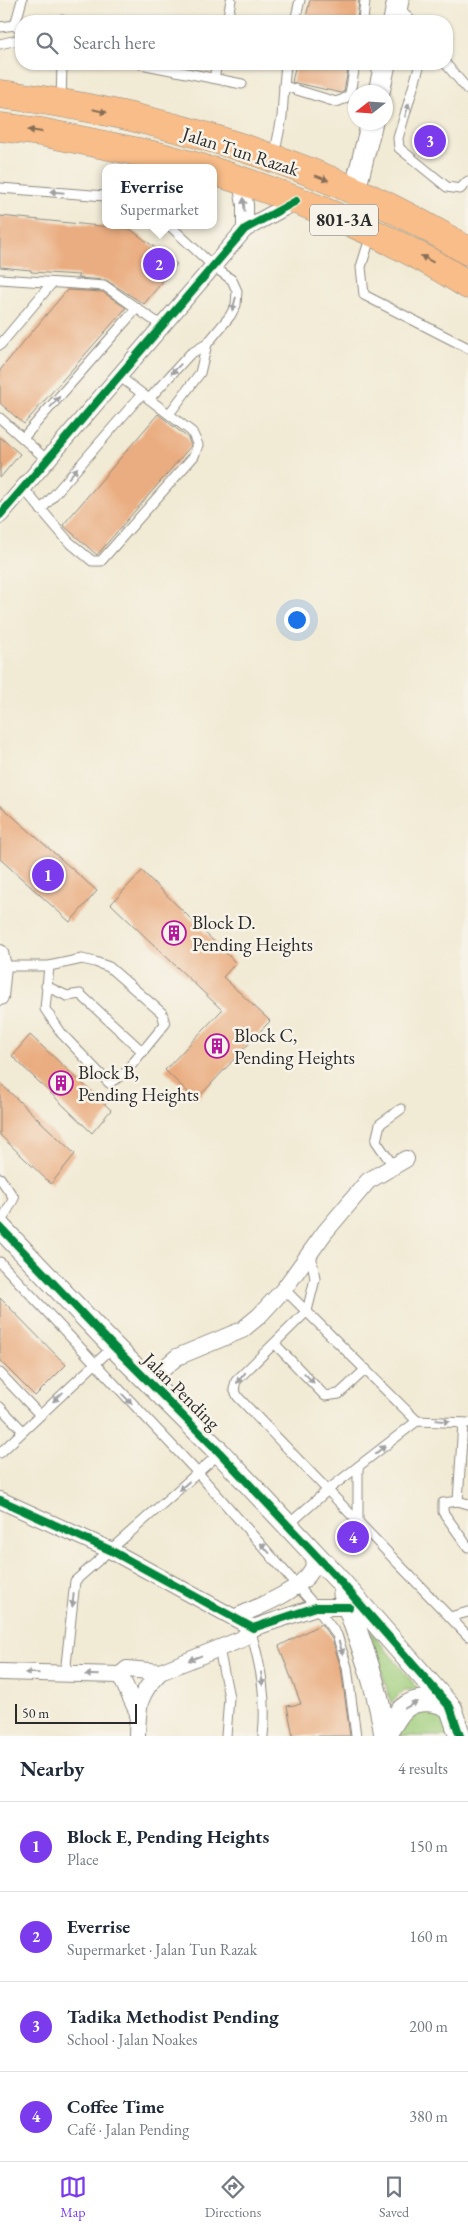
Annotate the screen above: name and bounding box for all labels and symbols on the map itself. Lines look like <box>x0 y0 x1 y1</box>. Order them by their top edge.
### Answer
north arrow <box>348 85 393 130</box>
one-way arrow <box>403 102 411 117</box>
one-way arrow <box>92 107 107 115</box>
street label: Jalan Tun Razak <box>178 120 303 182</box>
pin: 3 <box>414 122 446 160</box>
one-way arrow <box>27 127 43 135</box>
one-way arrow <box>315 174 330 182</box>
one-way arrow <box>48 188 64 196</box>
one-way arrow <box>240 196 248 212</box>
road number: 801-3A <box>310 204 378 236</box>
pin: 2 <box>143 245 175 283</box>
one-way arrow <box>419 255 434 263</box>
one-way arrow <box>230 297 238 312</box>
one-way arrow <box>170 363 182 375</box>
one-way arrow <box>49 396 61 408</box>
one-way arrow <box>68 467 79 480</box>
your location <box>284 607 310 633</box>
pin: 1 <box>32 856 64 894</box>
place label: Block D. Pending Heights <box>192 910 313 957</box>
building icon: Block D. Pending Heights <box>161 920 187 946</box>
place label: Block C, Pending Heights <box>234 1023 355 1070</box>
building icon: Block C, Pending Heights <box>204 1033 230 1059</box>
place label: Block B, Pending Heights <box>78 1060 199 1107</box>
building icon: Block B, Pending Heights <box>48 1070 74 1096</box>
street label: Jalan Pending <box>136 1346 226 1436</box>
one-way arrow <box>235 1371 246 1384</box>
one-way arrow <box>303 1372 315 1384</box>
one-way arrow <box>53 1391 65 1403</box>
one-way arrow <box>121 1393 133 1405</box>
one-way arrow <box>435 1417 451 1425</box>
one-way arrow <box>373 1444 386 1455</box>
one-way arrow <box>178 1480 191 1491</box>
pin: 4 <box>337 1518 369 1556</box>
one-way arrow <box>259 1543 271 1555</box>
one-way arrow <box>69 1593 77 1609</box>
one-way arrow <box>338 1641 345 1656</box>
one-way arrow <box>187 1654 202 1662</box>
one-way arrow <box>24 1669 40 1677</box>
one-way arrow <box>84 1670 100 1678</box>
one-way arrow <box>259 1671 267 1687</box>
scale bar <box>15 1701 138 1724</box>
one-way arrow <box>404 1701 418 1709</box>

